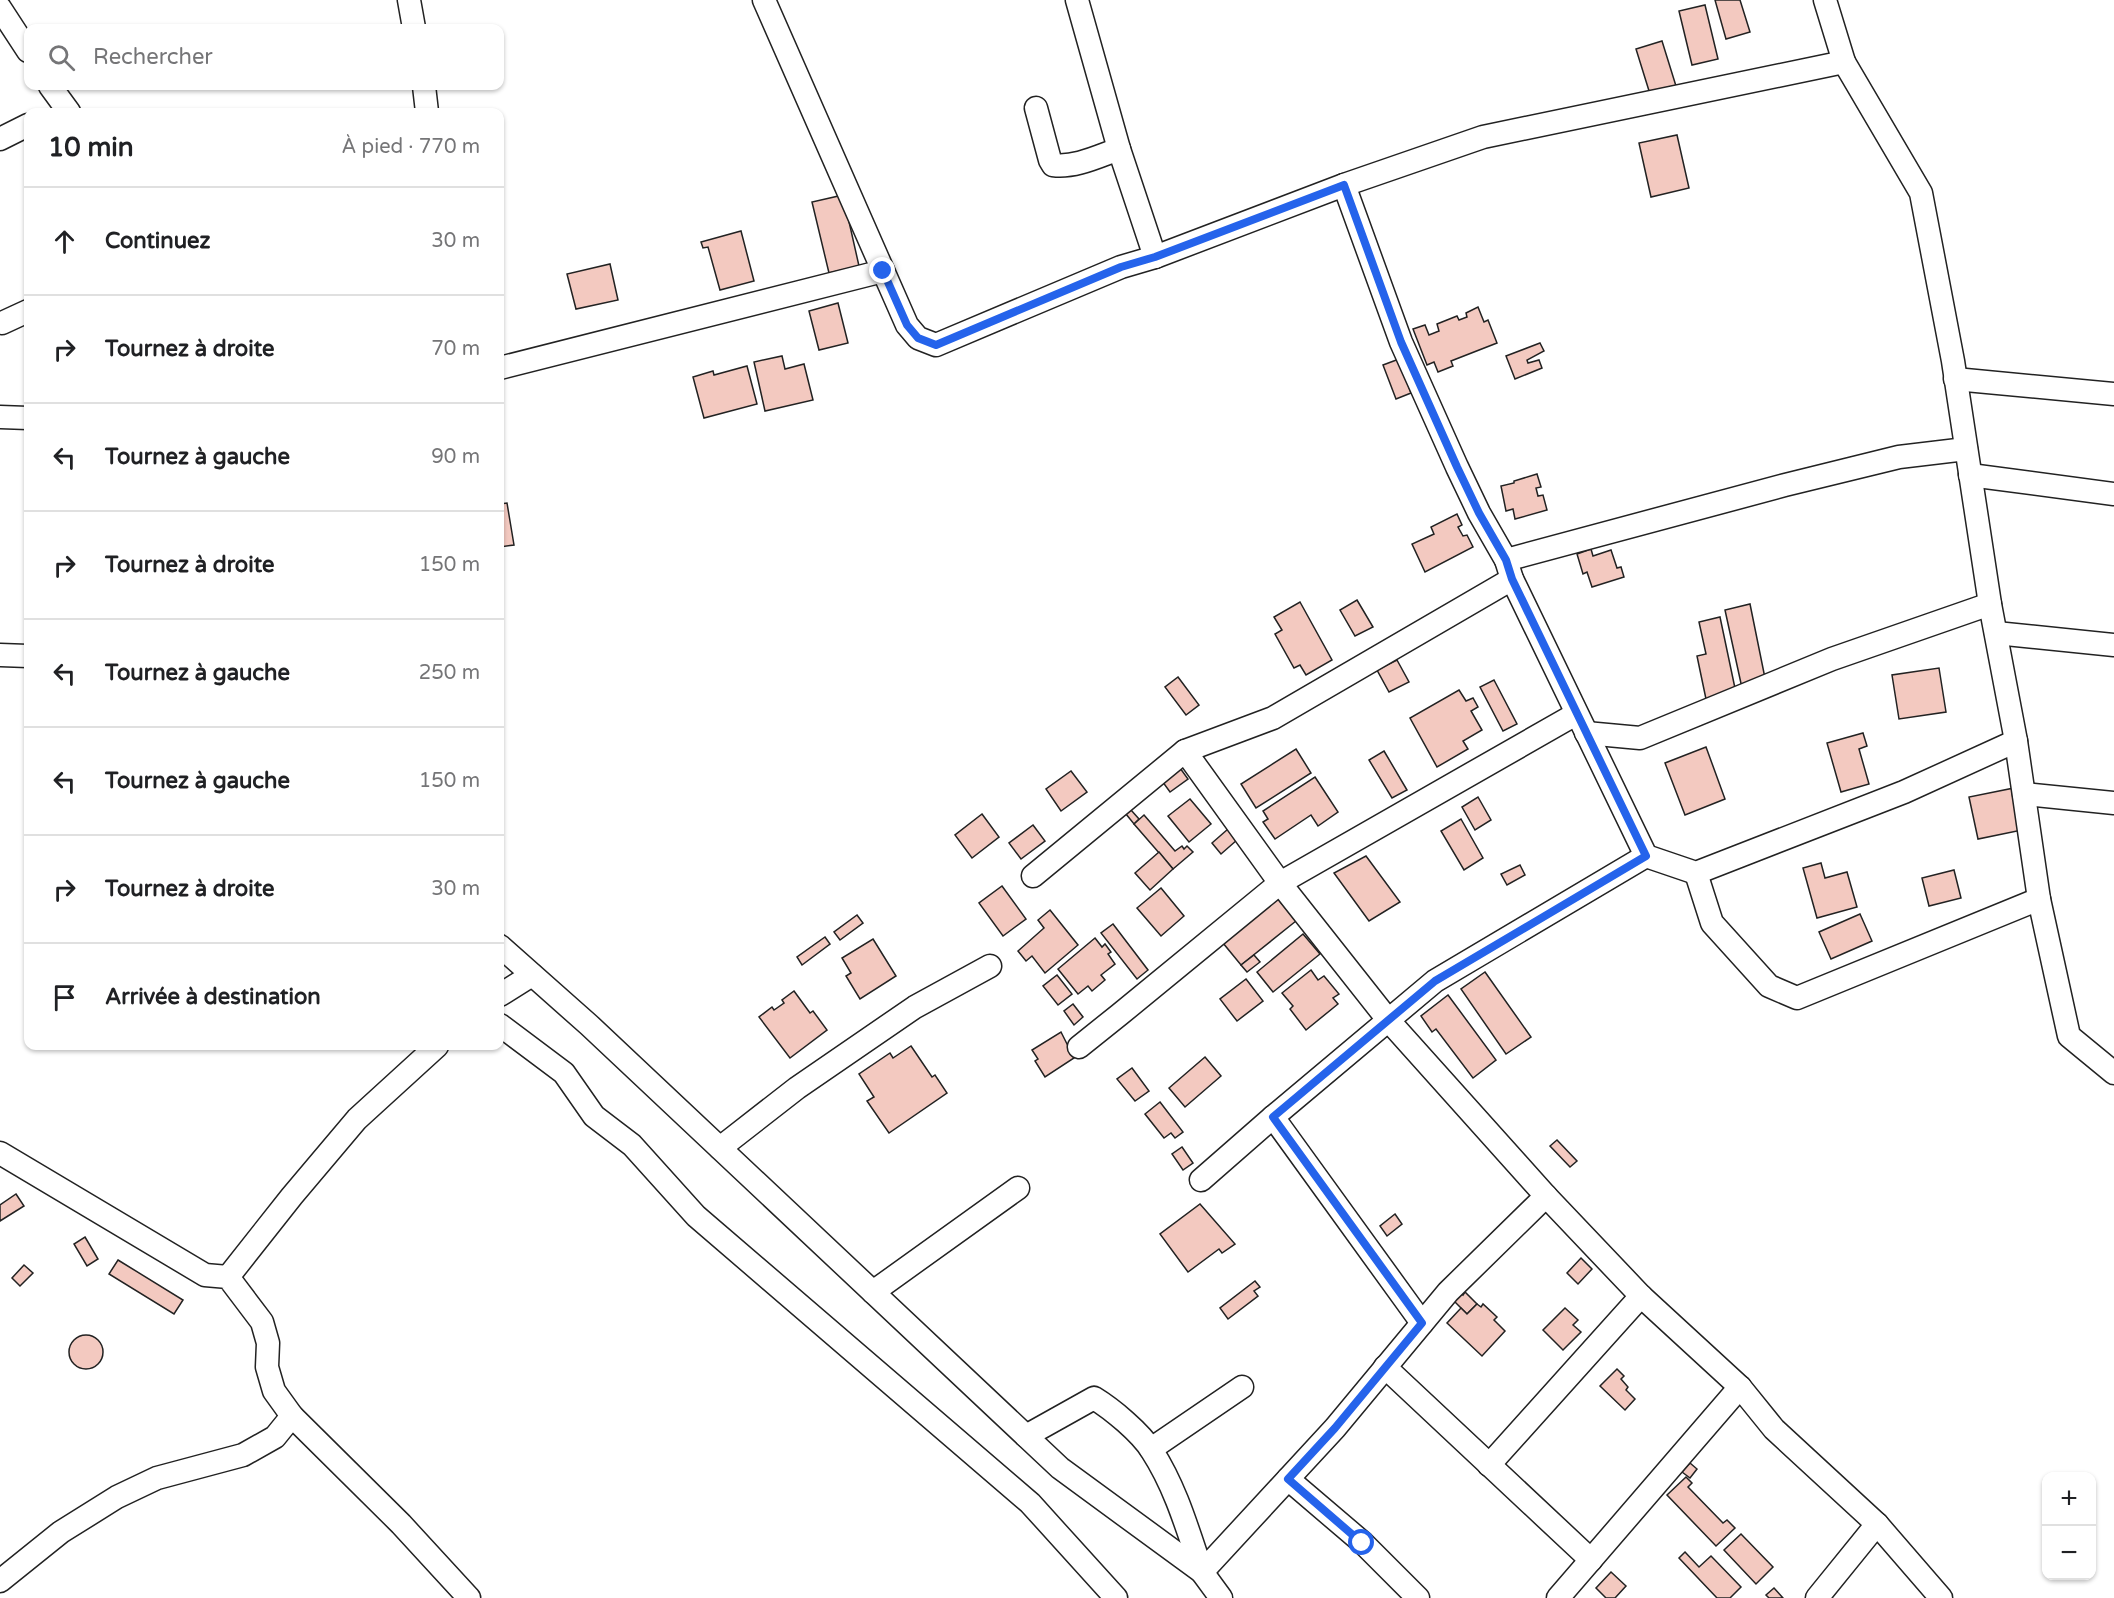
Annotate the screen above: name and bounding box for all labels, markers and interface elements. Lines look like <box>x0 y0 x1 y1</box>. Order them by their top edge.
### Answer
search box <box>24 24 504 90</box>
icon: search <box>45 41 78 74</box>
text: Rechercher <box>93 44 213 70</box>
text: 10 min <box>48 132 134 163</box>
text: À pied · 770 m <box>342 135 480 159</box>
icon: ahead <box>48 225 81 258</box>
text: Continuez <box>105 228 210 254</box>
text: 30 m <box>431 229 480 253</box>
route end <box>869 257 895 283</box>
icon: right <box>48 333 81 366</box>
text: Tournez à droite <box>105 336 274 362</box>
text: 70 m <box>431 337 480 361</box>
icon: left <box>48 441 81 474</box>
text: Tournez à gauche <box>105 444 290 470</box>
text: 90 m <box>431 445 480 469</box>
icon: right <box>48 549 81 582</box>
text: Tournez à droite <box>105 552 274 578</box>
text: 150 m <box>419 553 480 577</box>
icon: left <box>48 657 81 690</box>
text: Tournez à gauche <box>105 660 290 686</box>
text: 250 m <box>419 661 480 685</box>
icon: left <box>48 765 81 798</box>
text: Tournez à gauche <box>105 768 290 794</box>
text: 150 m <box>419 769 480 793</box>
icon: right <box>48 873 81 906</box>
text: Tournez à droite <box>105 876 274 902</box>
text: 30 m <box>431 877 480 901</box>
icon: arrive <box>48 981 81 1014</box>
text: Arrivée à destination <box>105 984 321 1010</box>
map controls <box>2042 1472 2096 1580</box>
button: + <box>2042 1472 2096 1526</box>
button: − <box>2042 1526 2096 1580</box>
route start <box>1348 1529 1374 1555</box>

